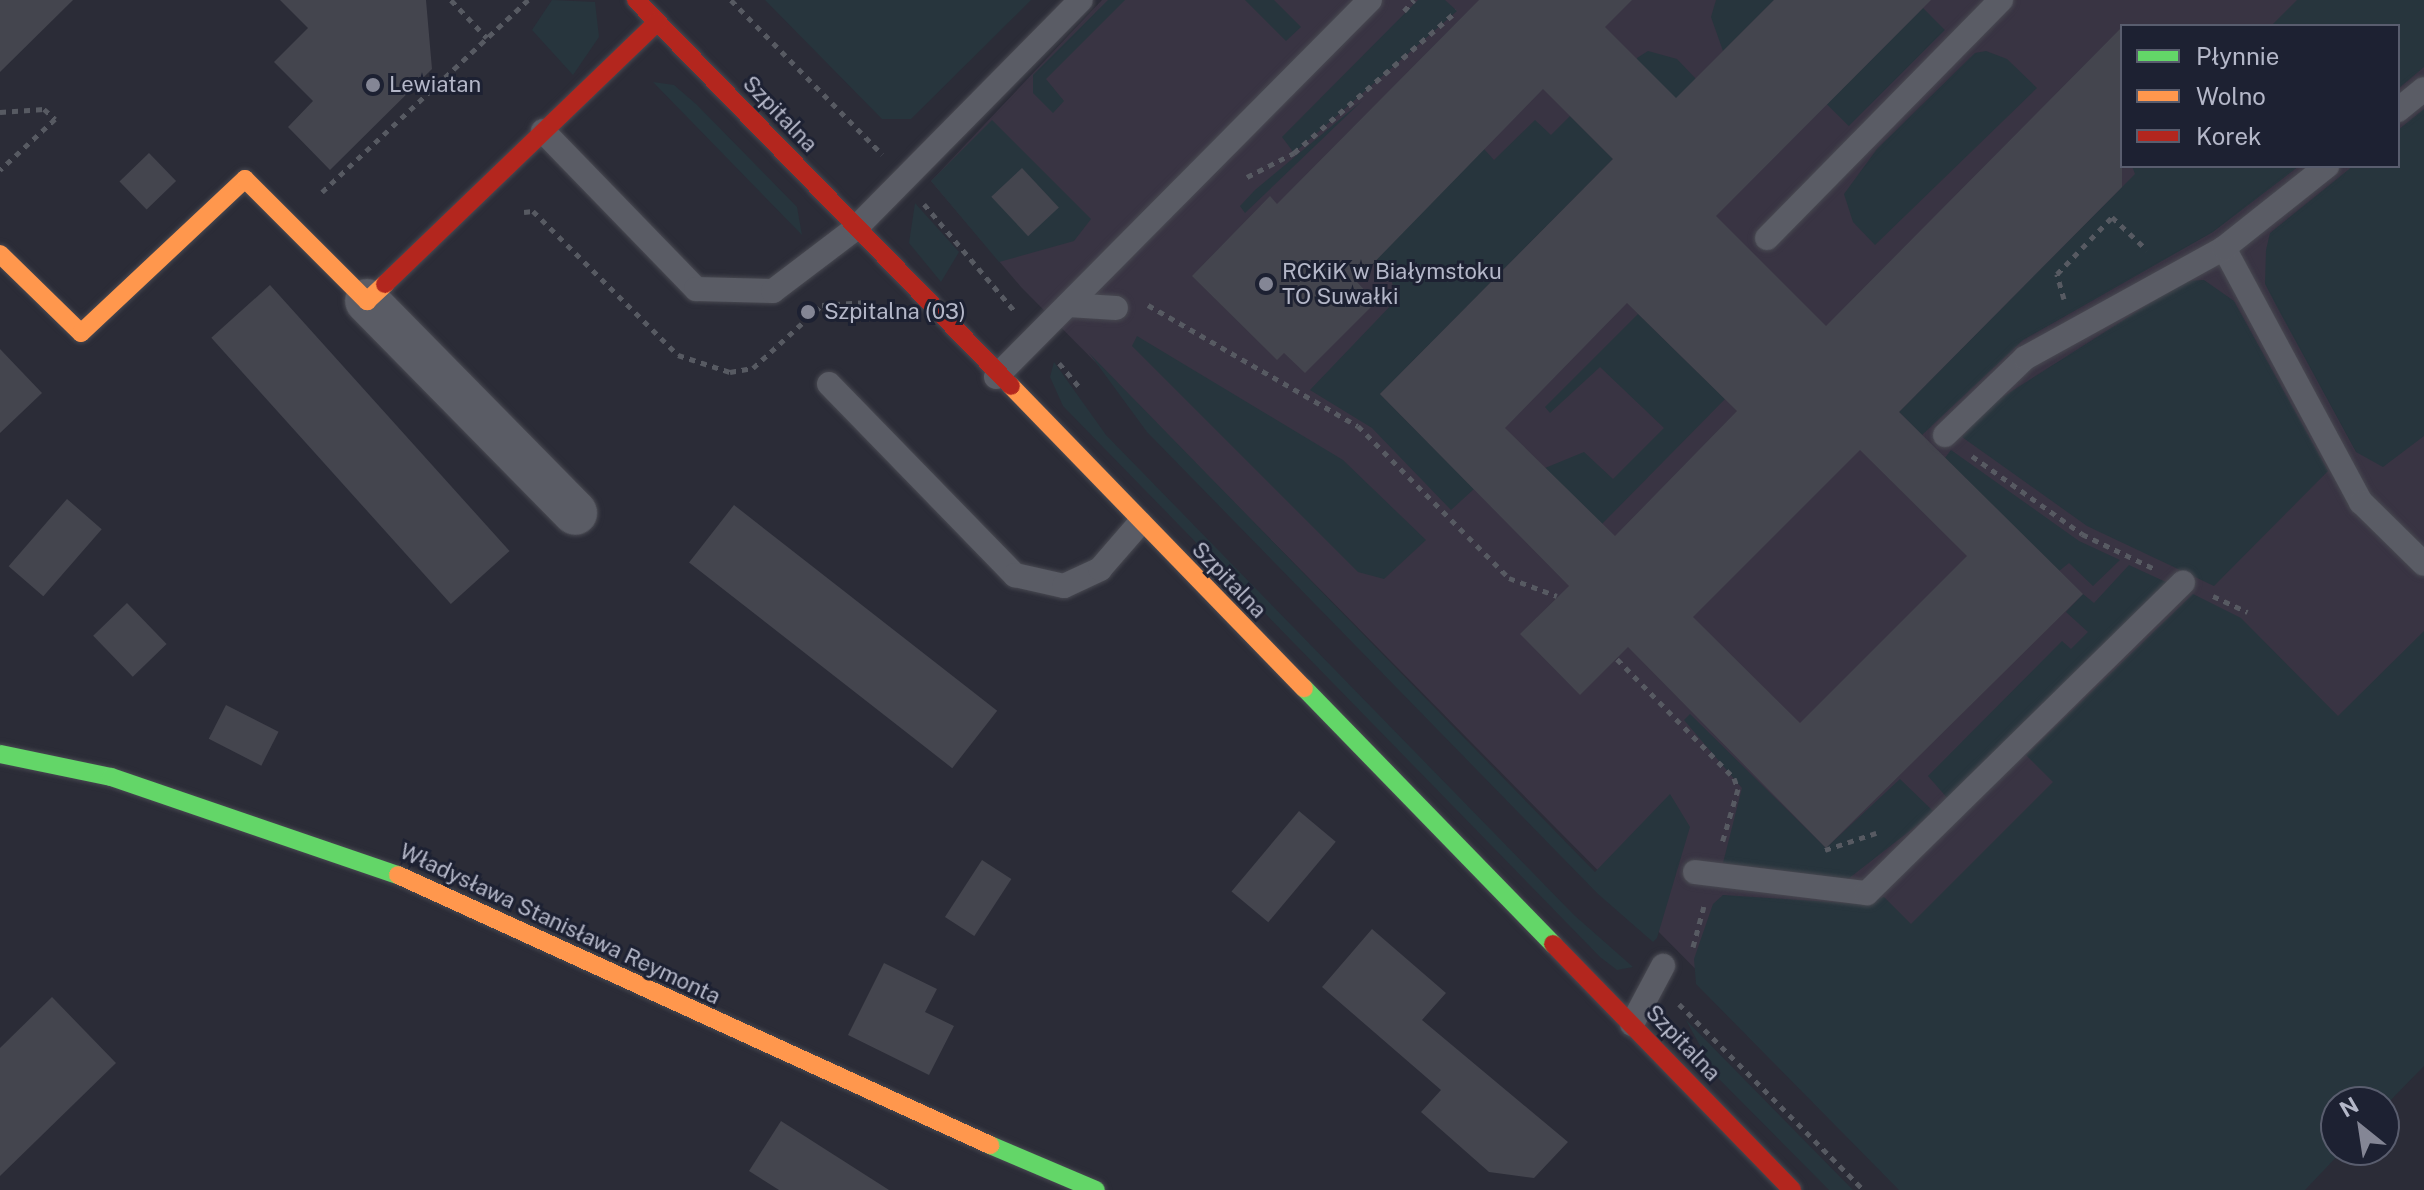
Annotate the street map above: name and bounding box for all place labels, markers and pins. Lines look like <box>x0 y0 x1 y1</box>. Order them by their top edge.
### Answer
place label: Lewiatan <box>389 72 481 98</box>
marker: Lewiatan <box>364 76 382 94</box>
place label: RCKiK w Białymstoku TO Suwałki <box>1282 258 1502 310</box>
marker: RCKiK w Białymstoku TO Suwałki <box>1257 275 1275 293</box>
place label: Szpitalna (03) <box>824 299 966 325</box>
marker: Szpitalna (03) <box>799 303 817 321</box>

